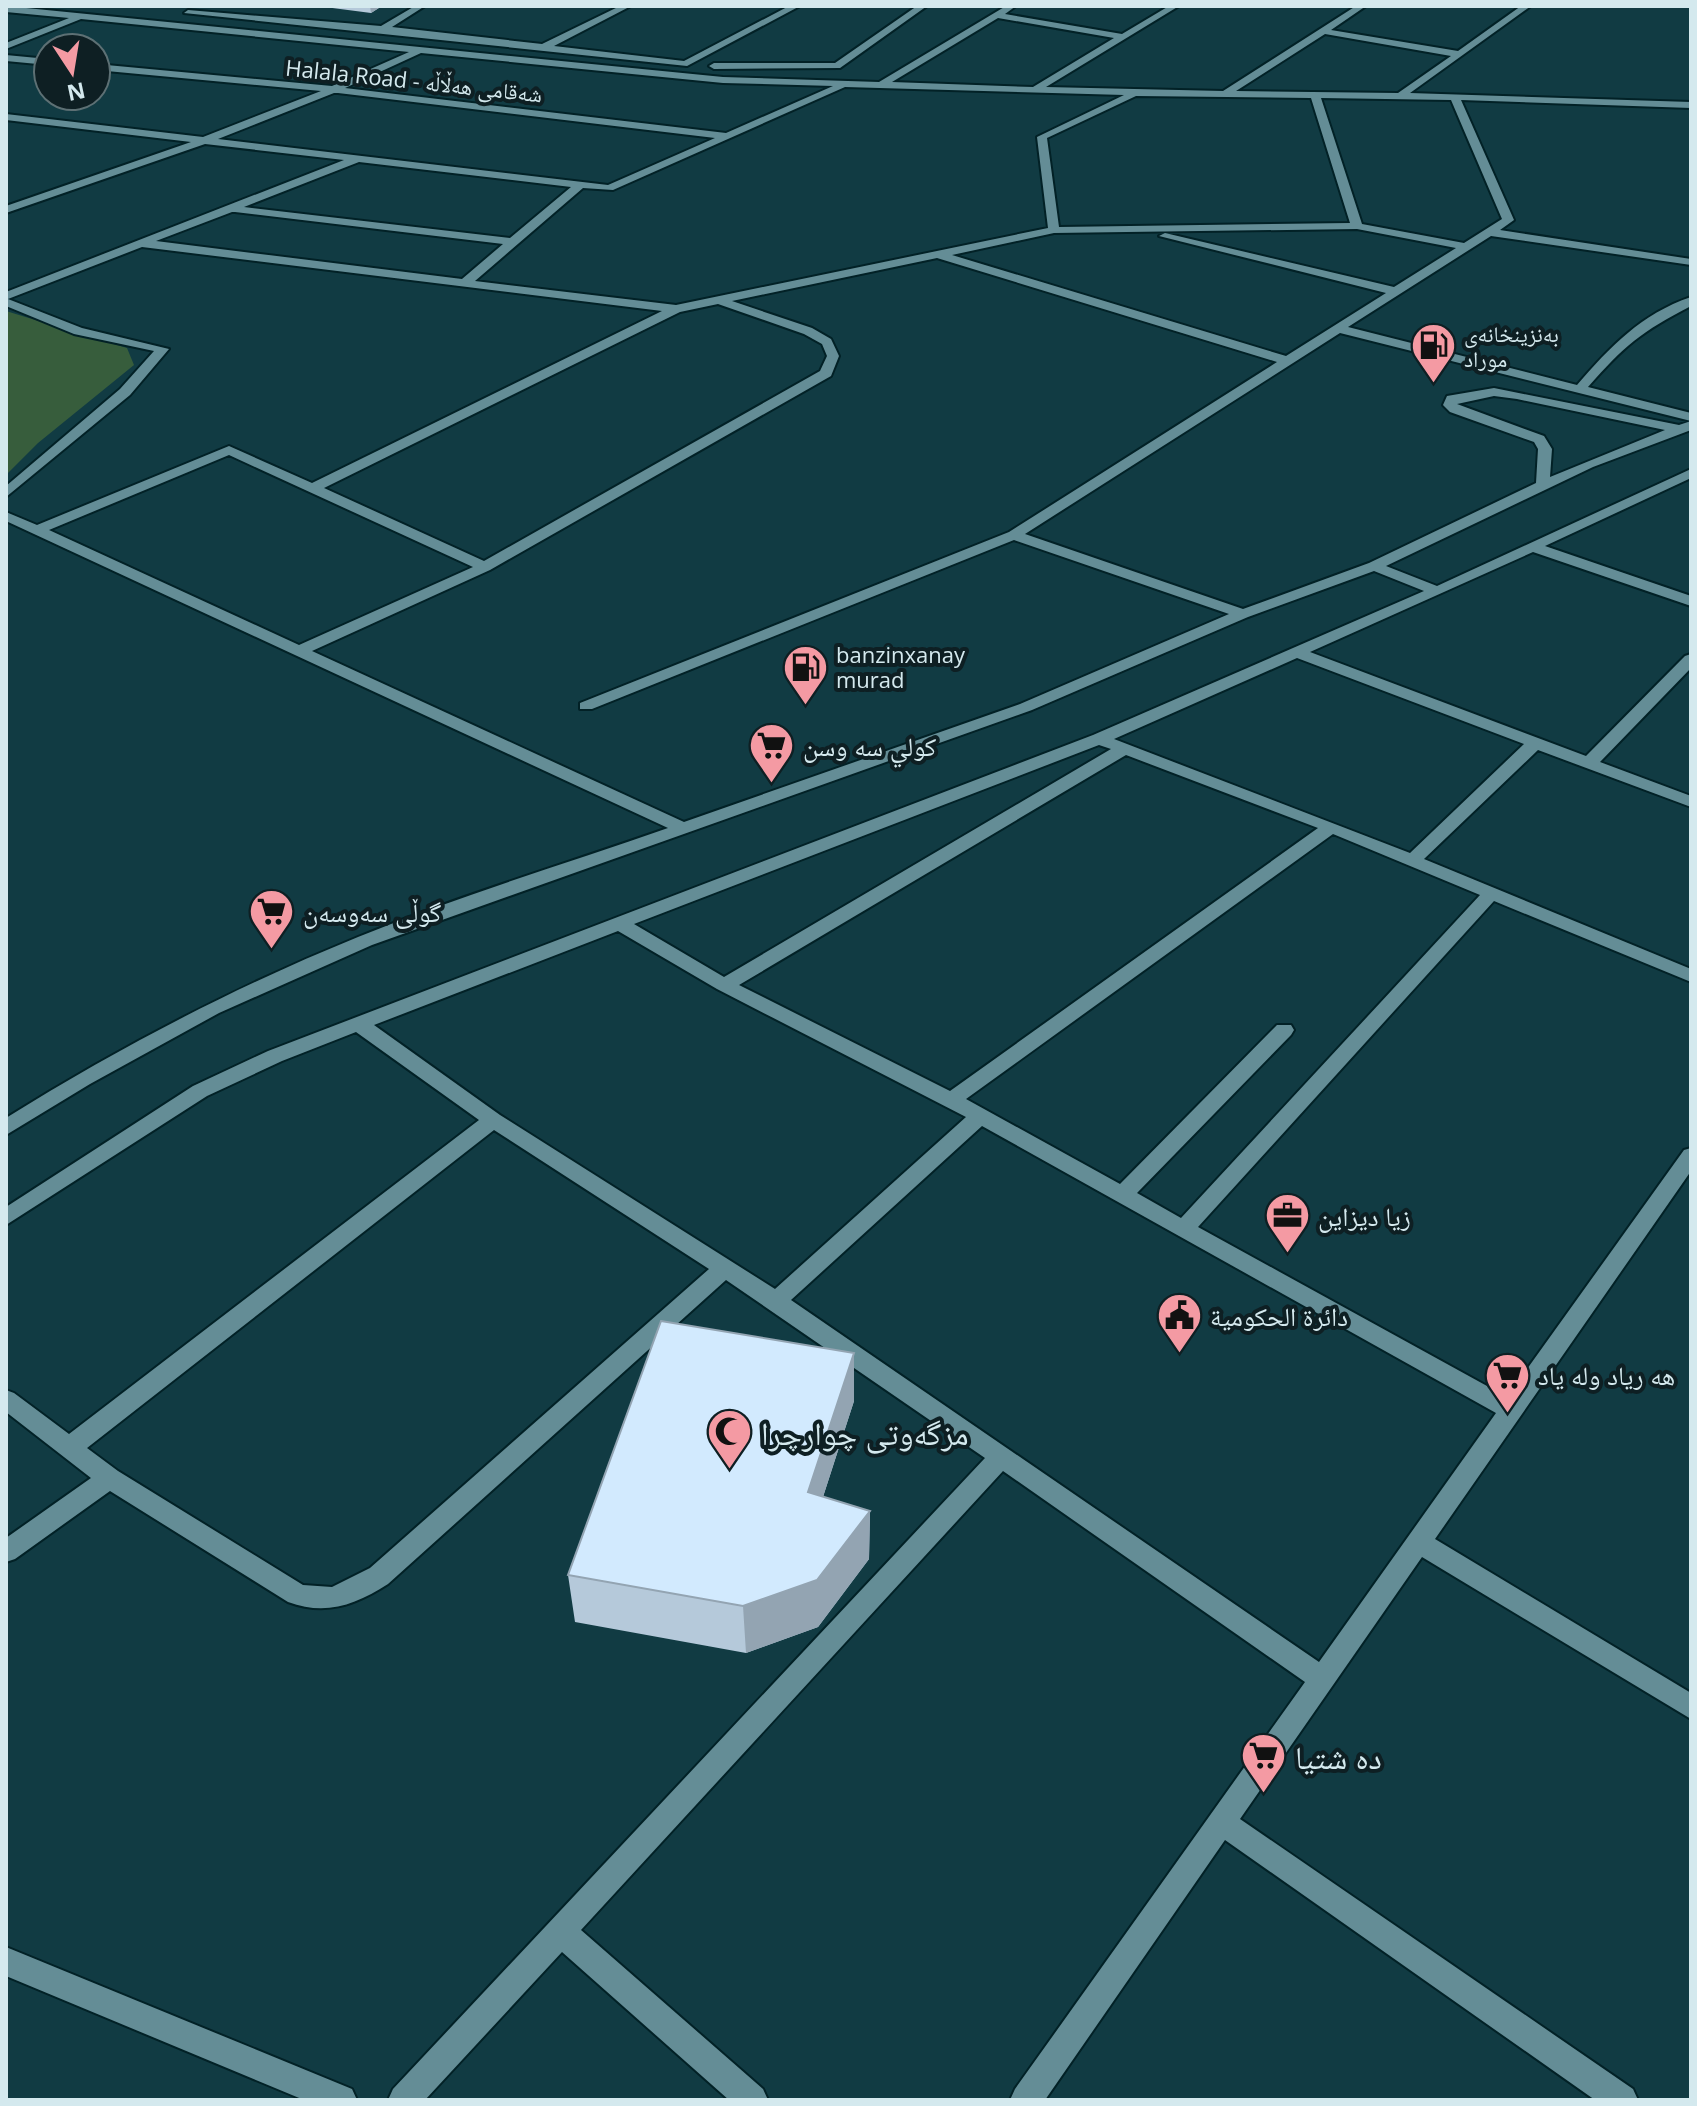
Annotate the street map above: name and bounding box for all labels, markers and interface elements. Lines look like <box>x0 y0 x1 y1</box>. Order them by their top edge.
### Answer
north arrow <box>32 32 112 112</box>
street label: Halala Road - شەقامی هەڵاڵە <box>284 52 544 108</box>
text: N <box>64 76 88 109</box>
place label: بەنزینخانەی موراد <box>1464 318 1559 373</box>
fuel station icon: بەنزینخانەی موراد <box>1409 322 1457 385</box>
place label: banzinxanay murad <box>836 639 966 694</box>
fuel station icon: banzinxanay murad <box>781 643 829 706</box>
supermarket icon: كولي سه وسن <box>748 722 796 785</box>
place label: كولي سه وسن <box>803 728 936 768</box>
supermarket icon: گوڵی سەوسەن <box>248 888 296 951</box>
place label: گوڵی سەوسەن <box>303 894 441 930</box>
office icon: زیا دیزاین <box>1263 1192 1311 1255</box>
place label: زیا دیزاین <box>1318 1198 1411 1234</box>
public building icon: دائرة الحكومية <box>1155 1292 1203 1355</box>
place label: دائرة الحكومية <box>1210 1298 1348 1334</box>
supermarket icon: هه رياد وله ياد <box>1483 1351 1531 1414</box>
place label: هه رياد وله ياد <box>1538 1357 1675 1393</box>
mosque icon: مزگەوتی چوارچرا <box>706 1408 754 1471</box>
place label: مزگەوتی چوارچرا <box>761 1411 969 1454</box>
supermarket icon: ده شتيا <box>1240 1732 1288 1795</box>
place label: ده شتيا <box>1295 1735 1382 1778</box>

